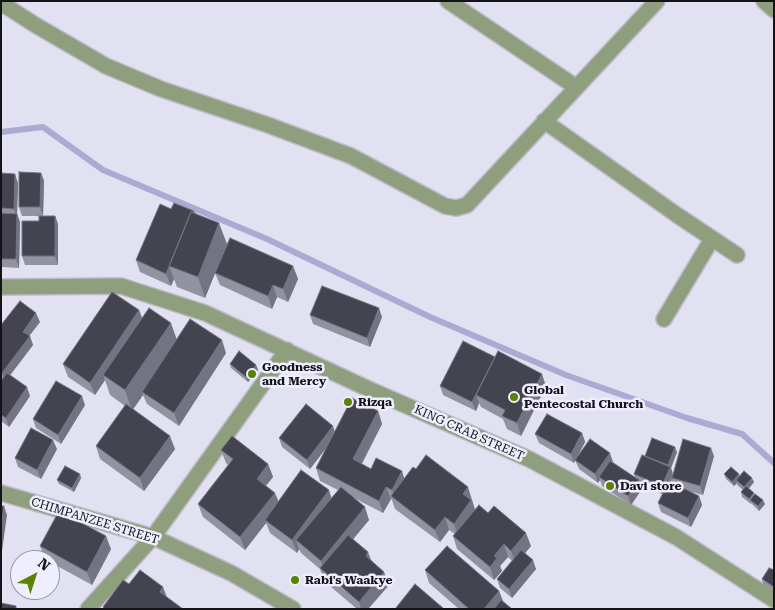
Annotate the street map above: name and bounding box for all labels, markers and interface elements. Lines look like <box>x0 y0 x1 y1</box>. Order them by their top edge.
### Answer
place label: Goodness and Mercy <box>262 360 326 388</box>
marker: Goodness and Mercy <box>246 368 258 380</box>
place label: Global Pentecostal Church <box>524 383 643 411</box>
marker: Global Pentecostal Church <box>508 391 520 403</box>
place label: Rizqa <box>358 395 392 409</box>
marker: Rizqa <box>342 396 354 408</box>
street label: KING CRAB STREET <box>412 402 526 464</box>
place label: Davi store <box>620 479 682 493</box>
marker: Davi store <box>604 480 616 492</box>
street label: CHIMPANZEE STREET <box>30 495 160 547</box>
north arrow <box>10 550 60 600</box>
text: N <box>35 555 53 574</box>
place label: Rabi's Waakye <box>305 573 392 587</box>
marker: Rabi's Waakye <box>289 574 301 586</box>

